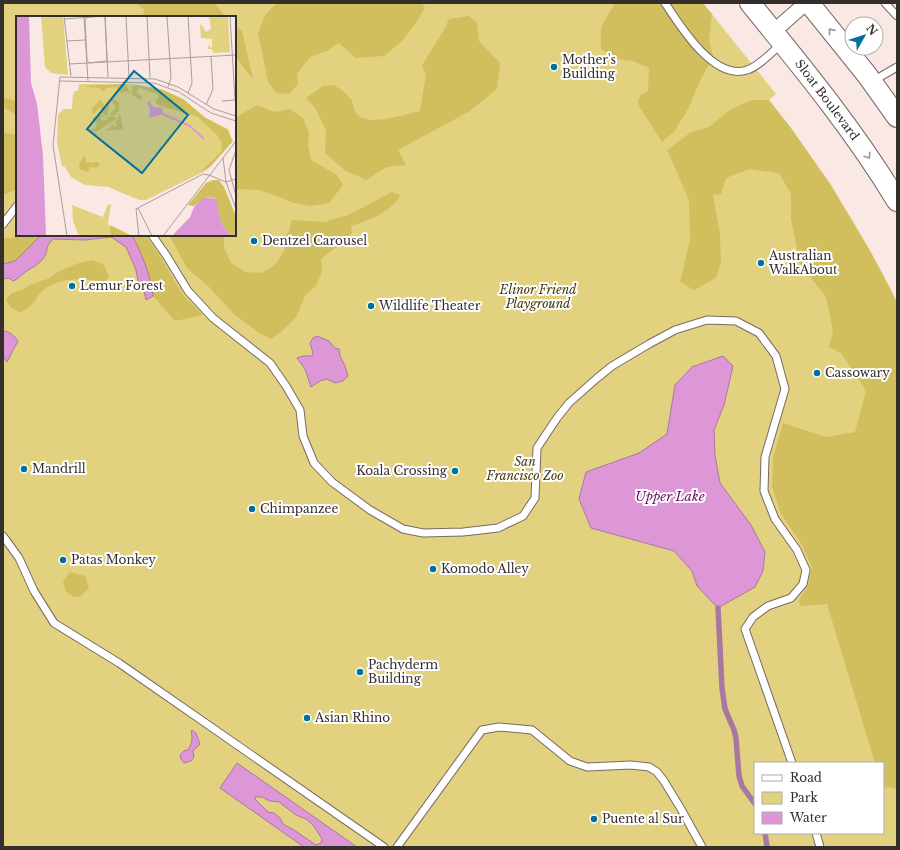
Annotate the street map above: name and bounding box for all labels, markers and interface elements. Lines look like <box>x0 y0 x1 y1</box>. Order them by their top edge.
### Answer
inset map <box>16 16 236 236</box>
north arrow <box>844 16 884 56</box>
text: N <box>863 21 881 39</box>
one-way arrow <box>829 28 836 35</box>
place label: Mother's Building <box>562 52 616 81</box>
street label: Sloat Boulevard <box>792 56 863 143</box>
marker: Mother's Building <box>549 62 559 72</box>
one-way arrow <box>863 151 870 158</box>
place label: Dentzel Carousel <box>262 233 367 248</box>
marker: Dentzel Carousel <box>249 236 259 246</box>
place label: Australian WalkAbout <box>768 248 838 277</box>
marker: Australian WalkAbout <box>756 258 766 268</box>
place label: Lemur Forest <box>80 278 164 293</box>
marker: Lemur Forest <box>67 281 77 291</box>
park label: Elinor Friend Playground <box>499 282 577 311</box>
place label: Wildlife Theater <box>378 298 481 313</box>
marker: Wildlife Theater <box>366 301 376 311</box>
place label: Cassowary <box>825 365 890 380</box>
marker: Cassowary <box>812 368 822 378</box>
park label: San Francisco Zoo <box>486 454 563 483</box>
place label: Mandrill <box>32 461 86 476</box>
place label: Koala Crossing <box>356 463 448 478</box>
marker: Mandrill <box>19 464 29 474</box>
marker: Koala Crossing <box>450 466 460 476</box>
water label: Upper Lake <box>635 488 705 505</box>
place label: Chimpanzee <box>260 501 338 516</box>
marker: Chimpanzee <box>247 504 257 514</box>
place label: Patas Monkey <box>71 552 156 567</box>
marker: Patas Monkey <box>58 555 68 565</box>
place label: Komodo Alley <box>441 561 529 576</box>
marker: Komodo Alley <box>428 564 438 574</box>
place label: Pachyderm Building <box>368 657 438 686</box>
marker: Pachyderm Building <box>355 667 365 677</box>
place label: Asian Rhino <box>314 710 390 725</box>
marker: Asian Rhino <box>302 713 312 723</box>
legend <box>754 762 884 834</box>
text: Road <box>790 770 822 785</box>
text: Park <box>790 790 818 805</box>
text: Water <box>789 810 827 825</box>
place label: Puente al Sur <box>602 811 684 826</box>
marker: Puente al Sur <box>589 814 599 824</box>

